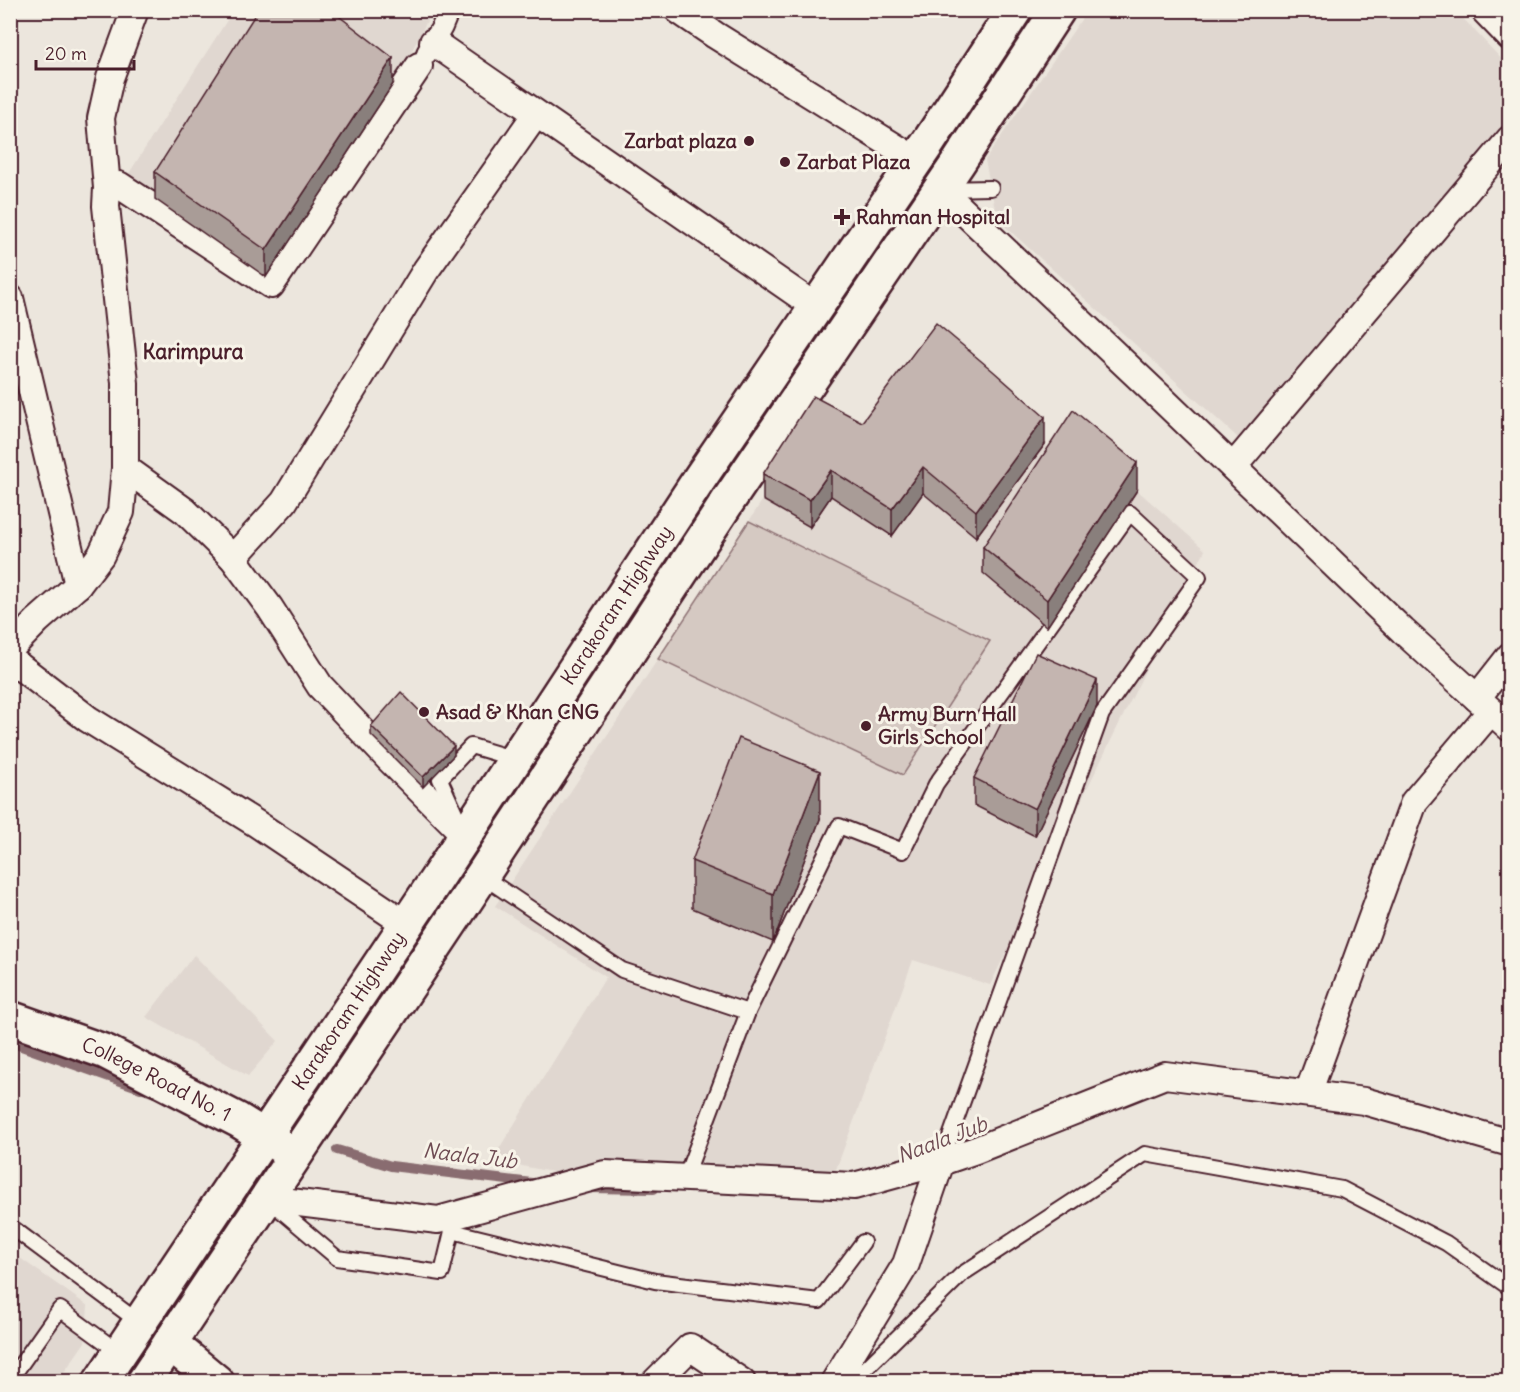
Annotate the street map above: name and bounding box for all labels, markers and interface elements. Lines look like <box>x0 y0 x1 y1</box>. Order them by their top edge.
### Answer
scale bar <box>36 33 134 71</box>
text: 20 m <box>45 42 87 65</box>
place label: Zarbat plaza <box>624 128 738 153</box>
marker: Zarbat plaza <box>742 134 756 148</box>
place label: Zarbat Plaza <box>797 149 911 174</box>
marker: Zarbat Plaza <box>778 155 792 169</box>
place label: Rahman Hospital <box>856 204 1010 229</box>
marker: Rahman Hospital <box>833 208 851 226</box>
district label: Karimpura <box>142 338 244 365</box>
street label: Karakoram Highway <box>555 520 678 689</box>
place label: Asad & Khan CNG <box>436 699 599 724</box>
place label: Army Burn Hall Girls School <box>878 701 1017 749</box>
marker: Asad & Khan CNG <box>417 705 431 719</box>
marker: Army Burn Hall Girls School <box>859 719 873 733</box>
street label: Karakoram Highway <box>286 926 410 1094</box>
street label: College Road No. 1 <box>79 1031 236 1126</box>
water label: Naala Jub <box>893 1110 992 1169</box>
water label: Naala Jub <box>422 1136 520 1175</box>

